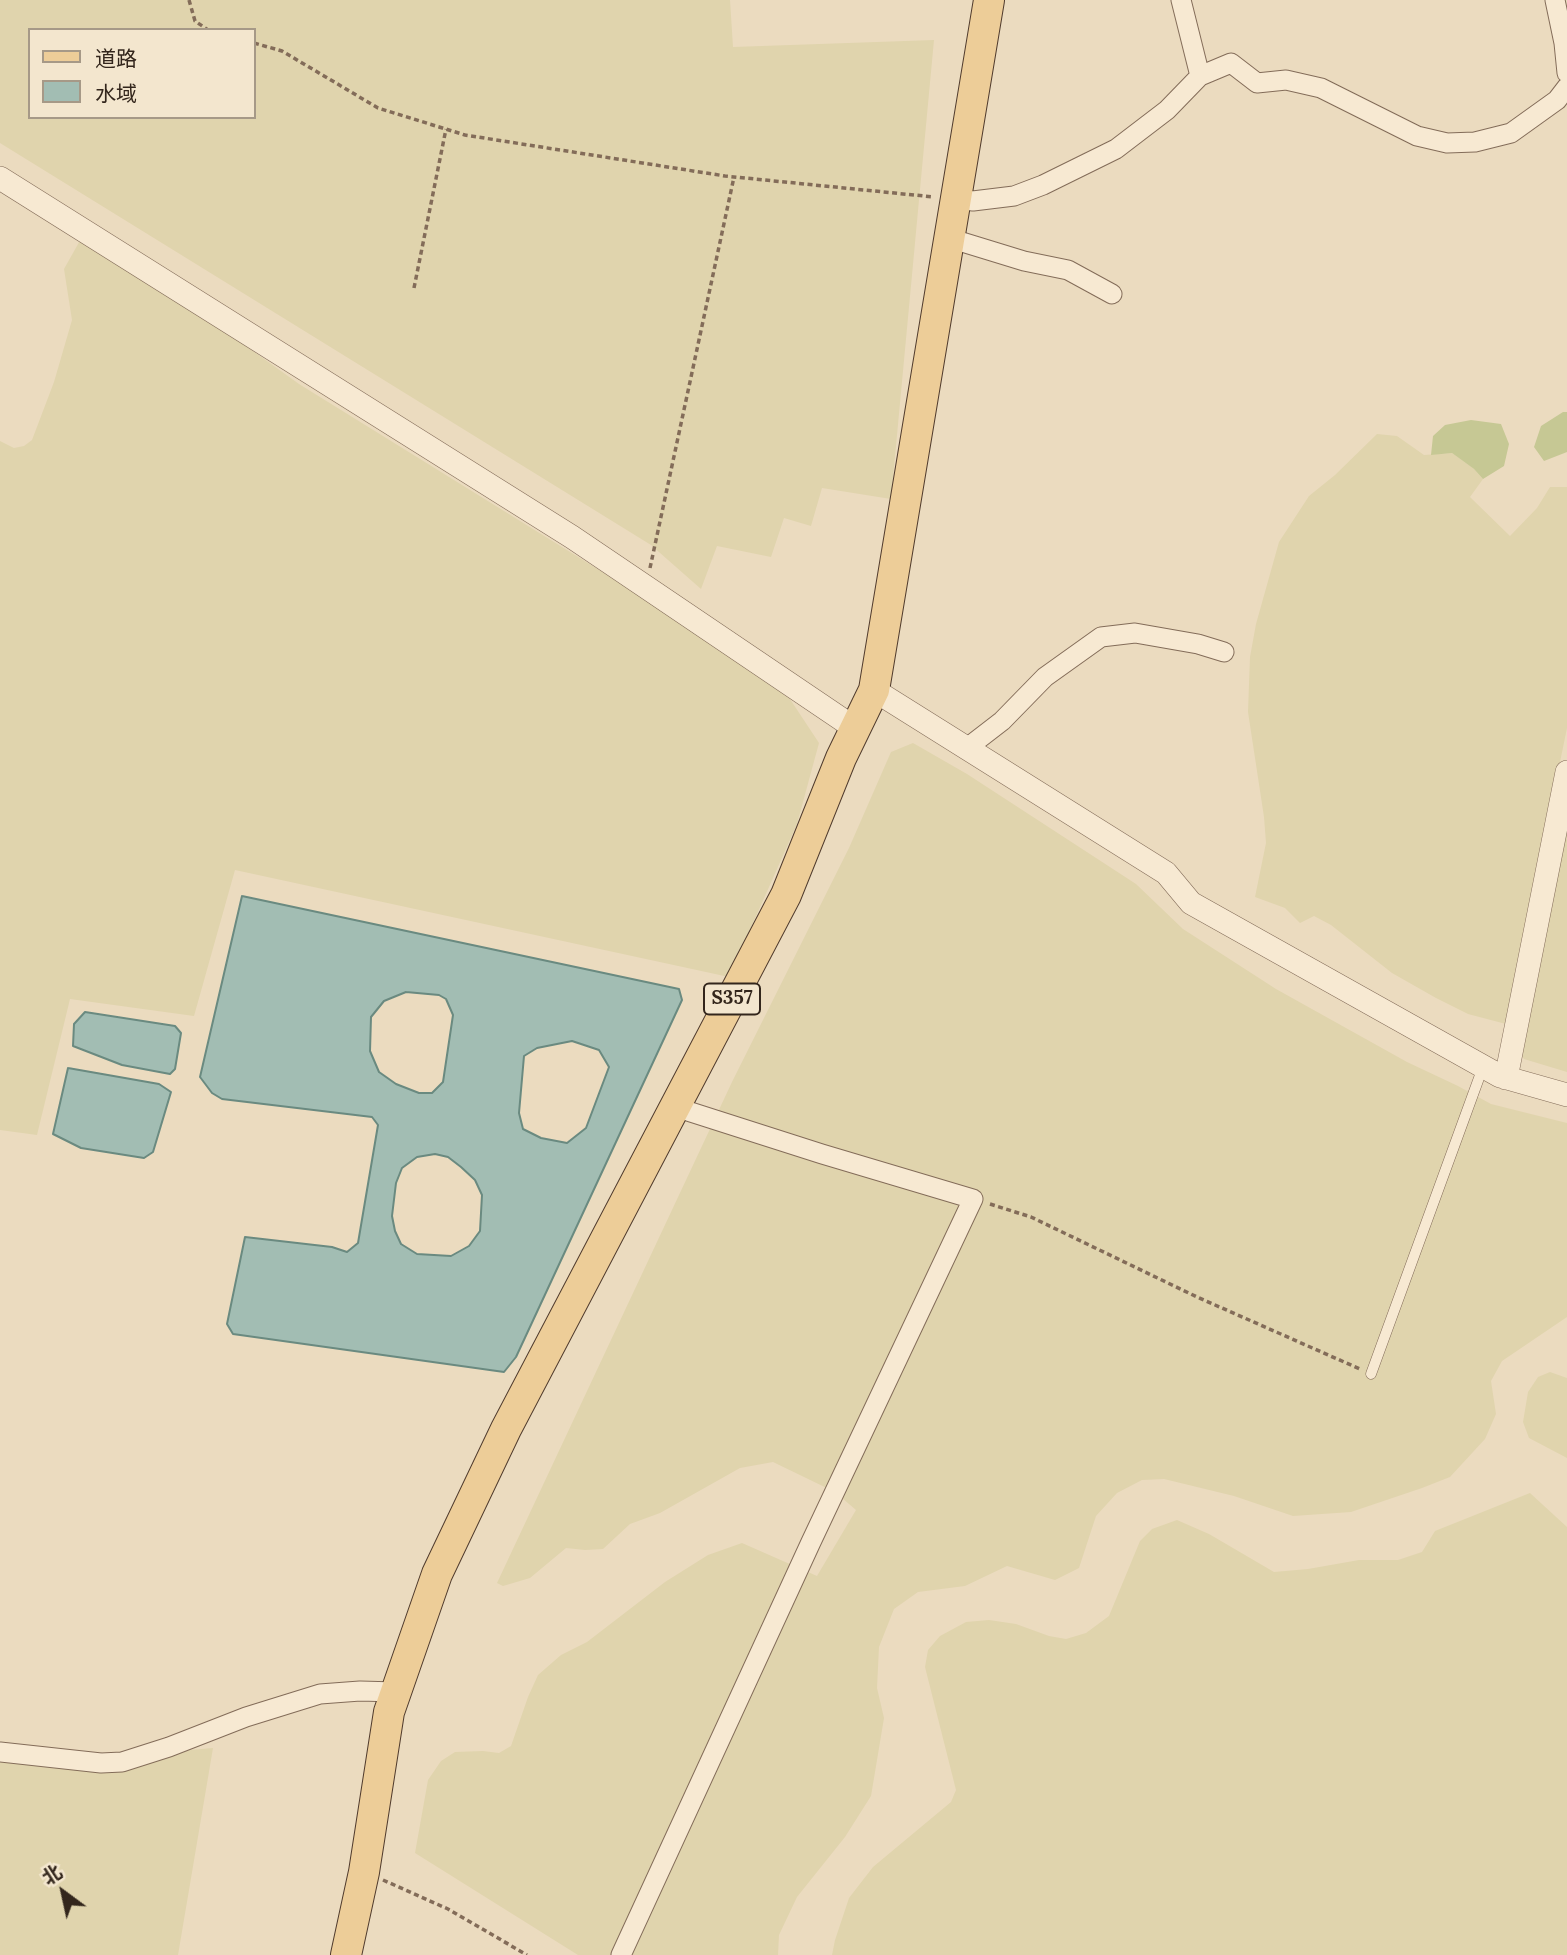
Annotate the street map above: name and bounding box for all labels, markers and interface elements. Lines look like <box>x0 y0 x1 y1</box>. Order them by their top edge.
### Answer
legend <box>28 28 256 119</box>
text: 道路 <box>95 45 137 72</box>
text: 水域 <box>95 80 137 107</box>
road number: S357 <box>704 984 760 1015</box>
north arrow <box>28 1857 98 1927</box>
text: 北 <box>37 1859 66 1890</box>

